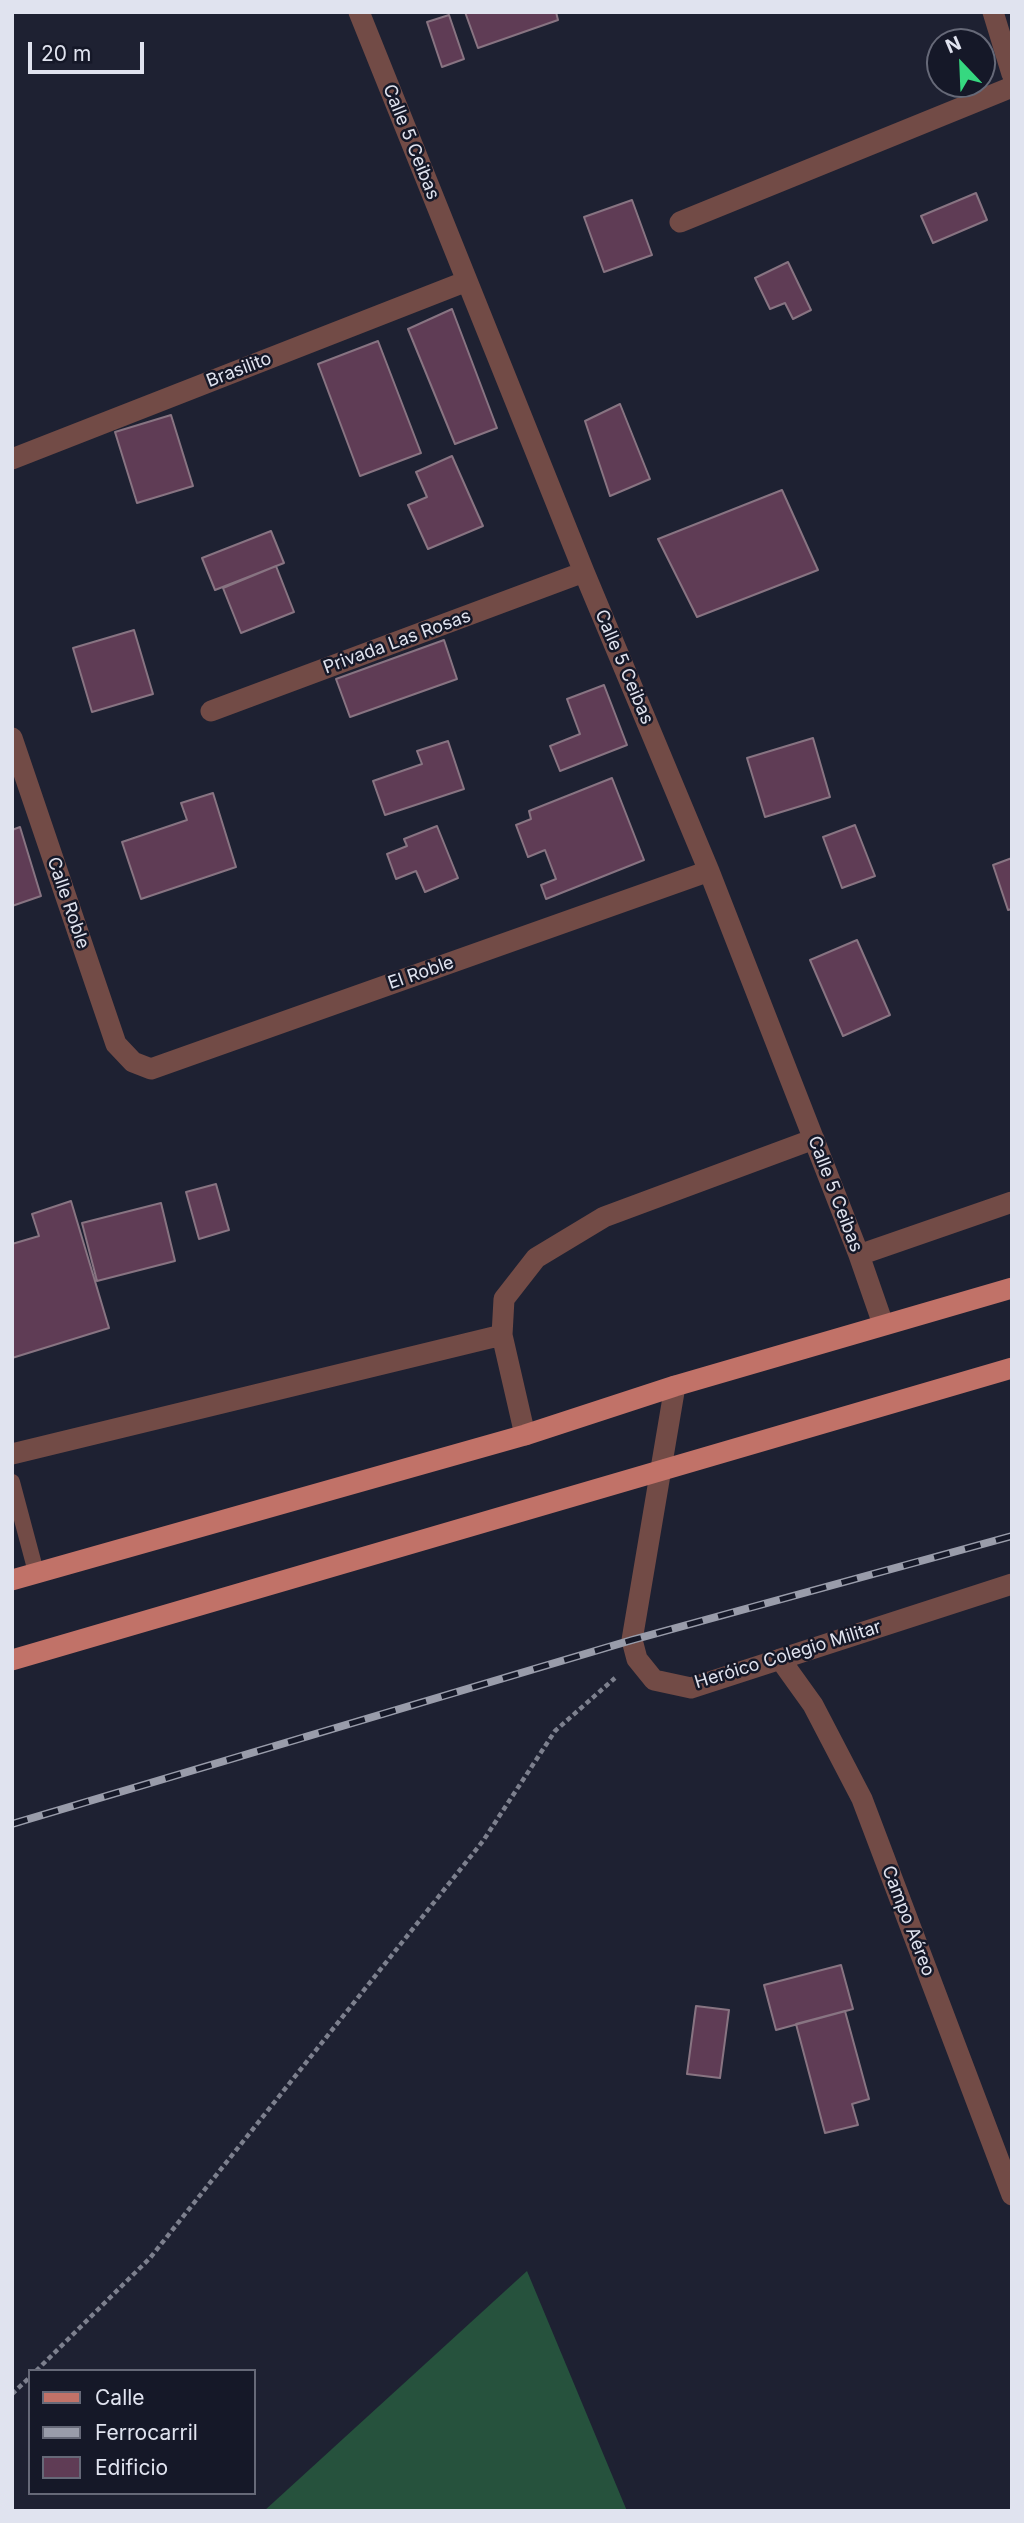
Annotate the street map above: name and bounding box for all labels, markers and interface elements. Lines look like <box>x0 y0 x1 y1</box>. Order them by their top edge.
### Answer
scale bar <box>32 28 147 72</box>
north arrow <box>926 28 996 98</box>
text: N <box>942 32 965 58</box>
text: 20 m <box>41 41 91 66</box>
street label: Calle 5 Ceibas <box>378 81 444 203</box>
street label: Brasilito <box>204 348 274 392</box>
street label: Privada Las Rosas <box>320 605 474 679</box>
street label: Calle 5 Ceibas <box>590 606 658 728</box>
street label: Calle Roble <box>42 854 94 952</box>
street label: El Roble <box>385 952 457 994</box>
street label: Calle 5 Ceibas <box>803 1133 867 1255</box>
street label: Heróico Colegio Militar <box>692 1616 884 1694</box>
street label: Campo Aéreo <box>877 1863 939 1979</box>
legend <box>28 2369 256 2495</box>
text: Calle <box>95 2385 145 2410</box>
text: Ferrocarril <box>95 2420 198 2445</box>
text: Edificio <box>95 2455 168 2480</box>

